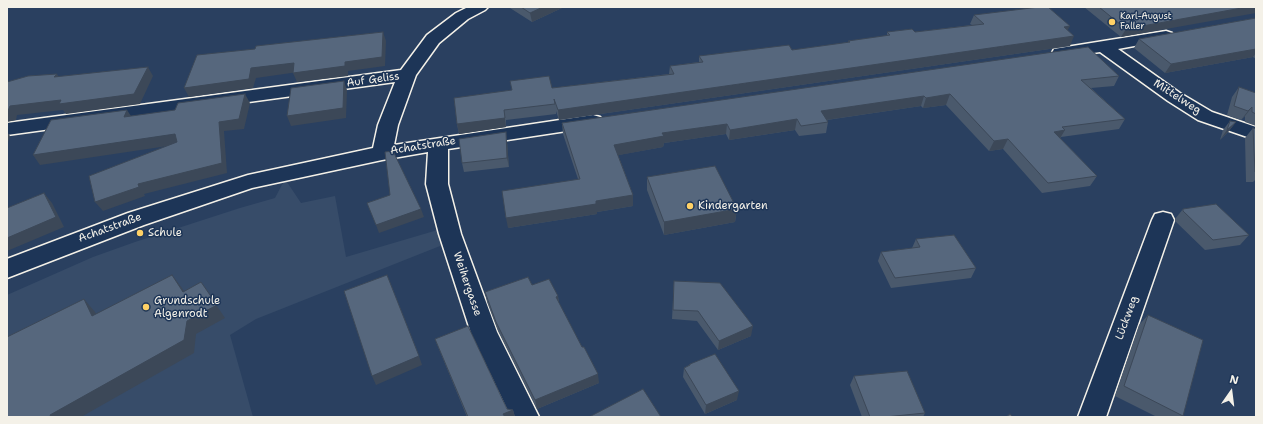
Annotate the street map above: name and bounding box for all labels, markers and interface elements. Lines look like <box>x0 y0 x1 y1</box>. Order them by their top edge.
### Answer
place label: Karl-August Faller <box>1120 12 1172 33</box>
marker: Karl-August Faller <box>1107 17 1117 27</box>
street label: Auf Geliss <box>346 70 400 90</box>
street label: Mittelweg <box>1151 77 1203 117</box>
street label: Achatstraße <box>389 134 457 158</box>
place label: Kindergarten <box>698 199 768 213</box>
marker: Kindergarten <box>685 201 695 211</box>
street label: Achatstraße <box>77 210 143 246</box>
place label: Schule <box>148 226 182 240</box>
marker: Schule <box>135 228 145 238</box>
street label: Weihergasse <box>450 250 484 318</box>
place label: Grundschule Algenrodt <box>154 294 220 320</box>
street label: Lückweg <box>1113 294 1141 342</box>
marker: Grundschule Algenrodt <box>141 302 151 312</box>
north arrow <box>1211 372 1251 412</box>
text: N <box>1228 372 1240 388</box>

